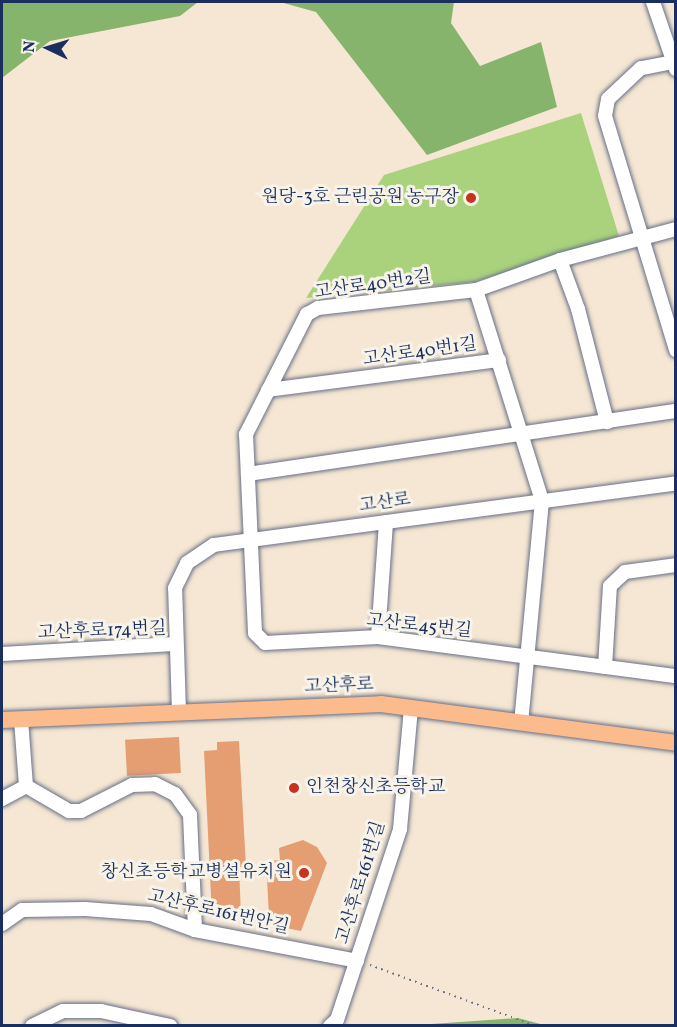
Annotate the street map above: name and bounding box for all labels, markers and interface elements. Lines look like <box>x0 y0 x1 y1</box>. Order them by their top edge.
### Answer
north arrow <box>18 18 78 78</box>
text: N <box>19 40 41 53</box>
place label: 원당-3호 근린공원 농구장 <box>261 187 459 209</box>
marker: 원당-3호 근린공원 농구장 <box>464 191 478 205</box>
street label: 고산로40번2길 <box>313 267 433 305</box>
street label: 고산로40번1길 <box>361 334 479 372</box>
street label: 고산로 <box>358 490 412 518</box>
street label: 고산로45번길 <box>365 611 473 643</box>
street label: 고산후로174번길 <box>37 619 167 645</box>
street label: 고산후로 <box>304 675 374 699</box>
place label: 인천창신초등학교 <box>306 777 445 799</box>
marker: 인천창신초등학교 <box>287 781 301 795</box>
street label: 고산후로161번길 <box>333 819 391 947</box>
place label: 창신초등학교병설유치원 <box>101 862 292 884</box>
marker: 창신초등학교병설유치원 <box>297 866 311 880</box>
street label: 고산후로161번안길 <box>145 886 291 940</box>

